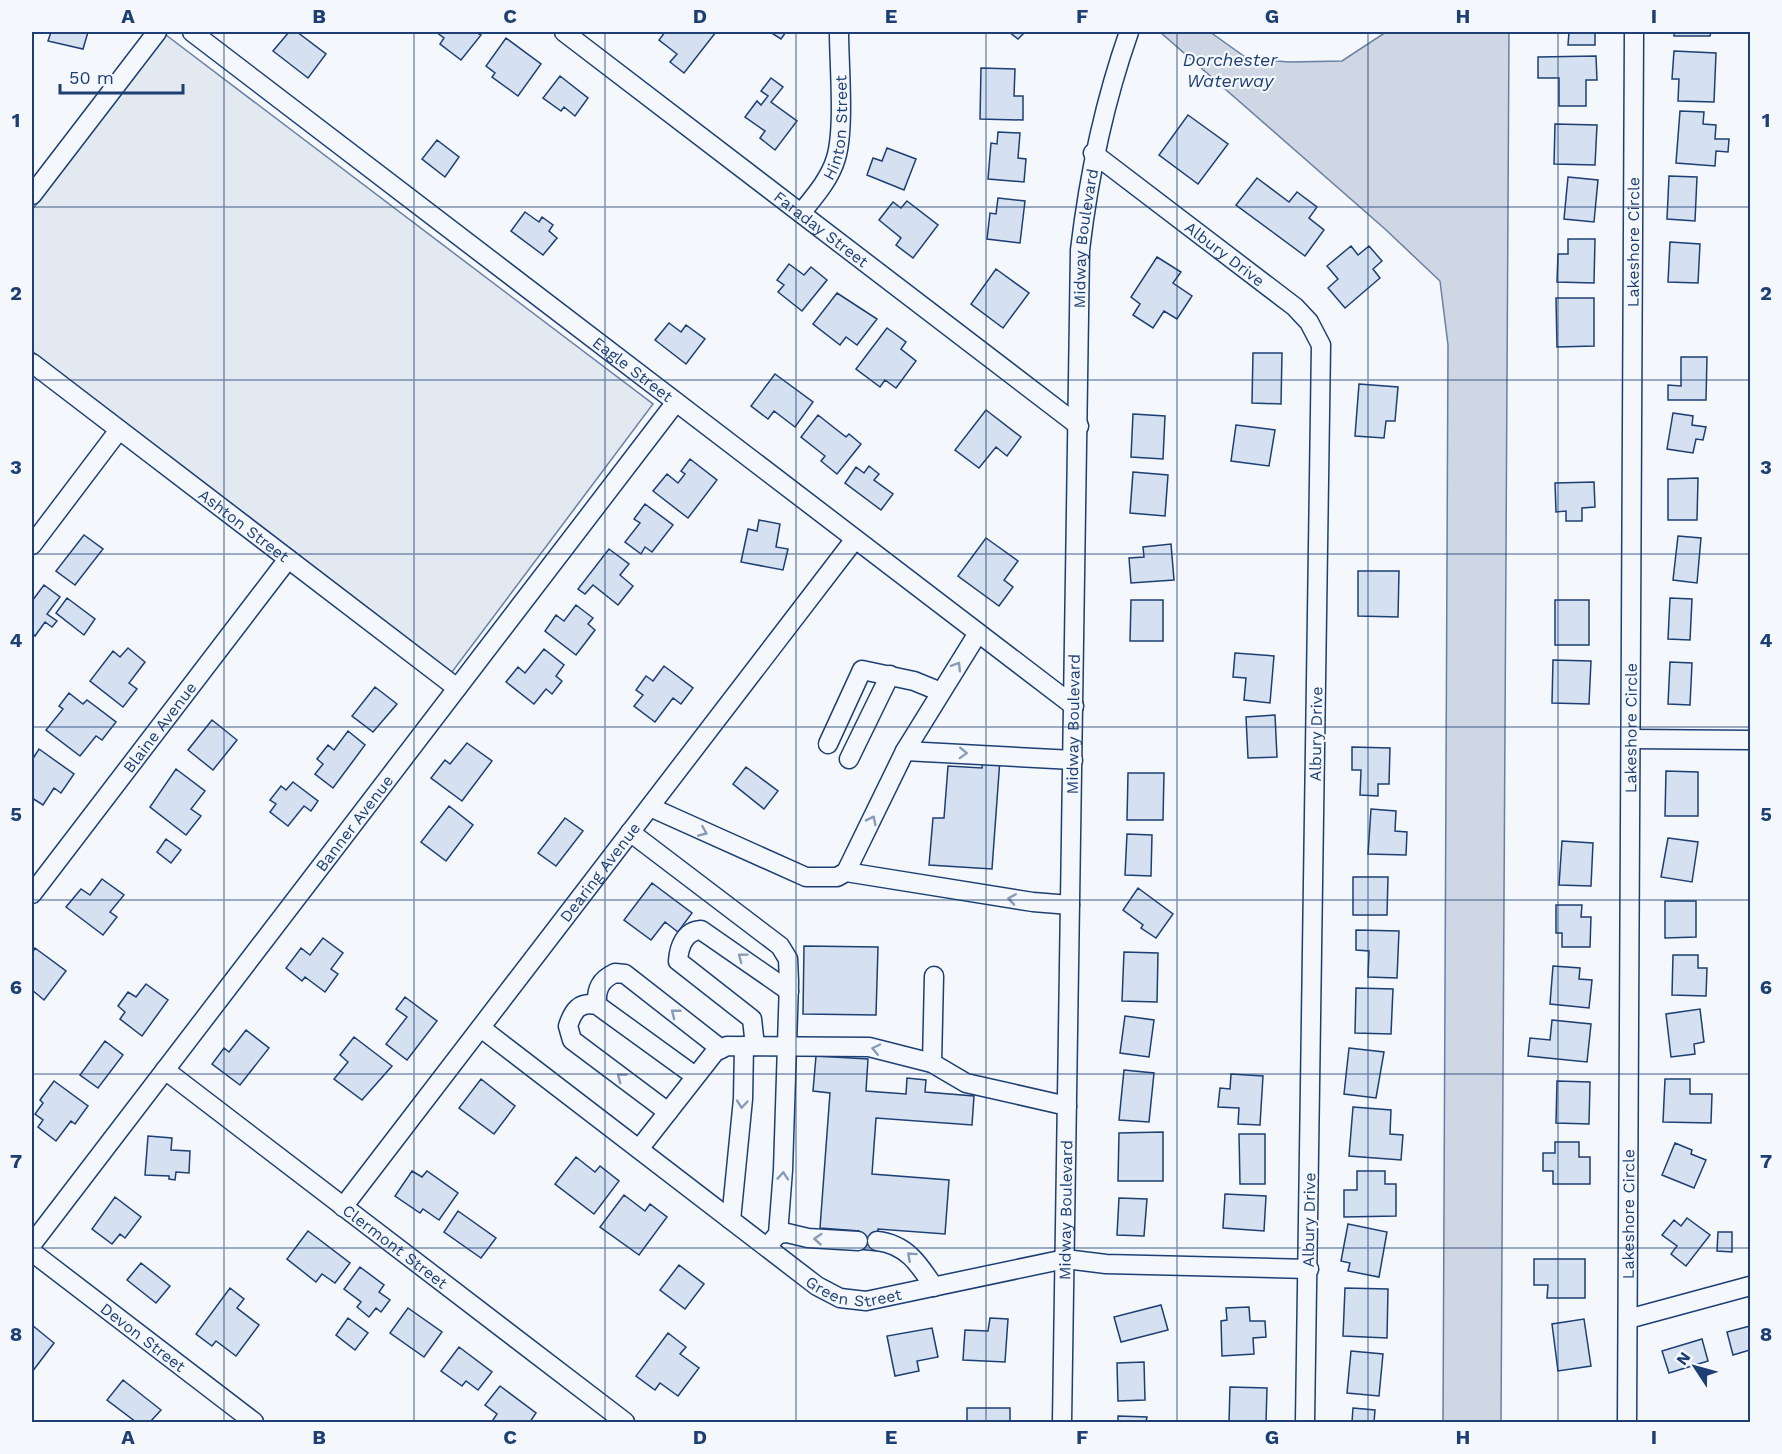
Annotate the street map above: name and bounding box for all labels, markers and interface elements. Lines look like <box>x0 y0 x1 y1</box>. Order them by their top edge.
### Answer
text: A <box>121 4 135 28</box>
text: B <box>312 4 326 28</box>
text: C <box>503 4 517 28</box>
text: D <box>693 4 707 28</box>
text: E <box>885 4 897 28</box>
text: F <box>1076 4 1088 28</box>
text: G <box>1265 4 1279 28</box>
text: H <box>1456 4 1470 28</box>
text: I <box>1651 4 1657 28</box>
water label: Dorchester Waterway <box>1183 49 1278 91</box>
scale bar <box>60 57 183 95</box>
text: 50 m <box>69 67 114 88</box>
street label: Hinton Street <box>819 75 850 183</box>
text: 1 <box>12 108 20 132</box>
text: 1 <box>1762 108 1770 132</box>
street label: Midway Boulevard <box>1070 167 1102 309</box>
street label: Lakeshore Circle <box>1623 177 1643 307</box>
street label: Faraday Street <box>770 187 872 271</box>
street label: Albury Drive <box>1181 217 1269 290</box>
text: 2 <box>10 281 22 305</box>
text: 2 <box>1760 281 1772 305</box>
street label: Eagle Street <box>589 332 677 406</box>
text: 3 <box>10 455 22 479</box>
text: 3 <box>1760 455 1772 479</box>
street label: Ashton Street <box>195 485 293 566</box>
text: 4 <box>10 628 23 652</box>
text: 4 <box>1760 628 1773 652</box>
street label: Midway Boulevard <box>1062 654 1083 794</box>
one-way arrow <box>950 662 962 672</box>
street label: Lakeshore Circle <box>1621 663 1640 793</box>
street label: Blaine Avenue <box>119 678 200 776</box>
street label: Albury Drive <box>1306 686 1326 782</box>
one-way arrow <box>959 747 968 760</box>
street label: Banner Avenue <box>311 771 397 875</box>
text: 5 <box>10 802 22 826</box>
text: 5 <box>1760 802 1772 826</box>
one-way arrow <box>864 815 876 826</box>
street label: Dearing Avenue <box>556 818 644 926</box>
one-way arrow <box>696 825 707 837</box>
one-way arrow <box>1008 893 1018 906</box>
one-way arrow <box>737 954 748 965</box>
text: 6 <box>10 975 22 999</box>
text: 6 <box>1760 975 1772 999</box>
one-way arrow <box>671 1009 682 1020</box>
one-way arrow <box>871 1043 881 1056</box>
one-way arrow <box>617 1073 628 1084</box>
one-way arrow <box>736 1100 749 1109</box>
street label: Midway Boulevard <box>1055 1140 1076 1280</box>
text: 7 <box>10 1149 22 1173</box>
street label: Lakeshore Circle <box>1618 1149 1638 1279</box>
text: 7 <box>1760 1149 1772 1173</box>
one-way arrow <box>776 1171 789 1180</box>
street label: Albury Drive <box>1299 1172 1319 1268</box>
street label: Clermont Street <box>339 1200 452 1292</box>
one-way arrow <box>813 1232 822 1245</box>
one-way arrow <box>907 1252 918 1263</box>
street label: Green Street <box>802 1271 904 1311</box>
street label: Devon Street <box>97 1299 190 1376</box>
text: 8 <box>10 1322 22 1346</box>
text: 8 <box>1760 1322 1772 1346</box>
north arrow <box>1665 1337 1725 1397</box>
text: N <box>1672 1348 1694 1369</box>
text: A <box>121 1425 135 1449</box>
text: B <box>312 1425 326 1449</box>
text: C <box>503 1425 517 1449</box>
text: D <box>693 1425 707 1449</box>
text: E <box>885 1425 897 1449</box>
text: F <box>1076 1425 1088 1449</box>
text: G <box>1265 1425 1279 1449</box>
text: H <box>1456 1425 1470 1449</box>
text: I <box>1651 1425 1657 1449</box>

